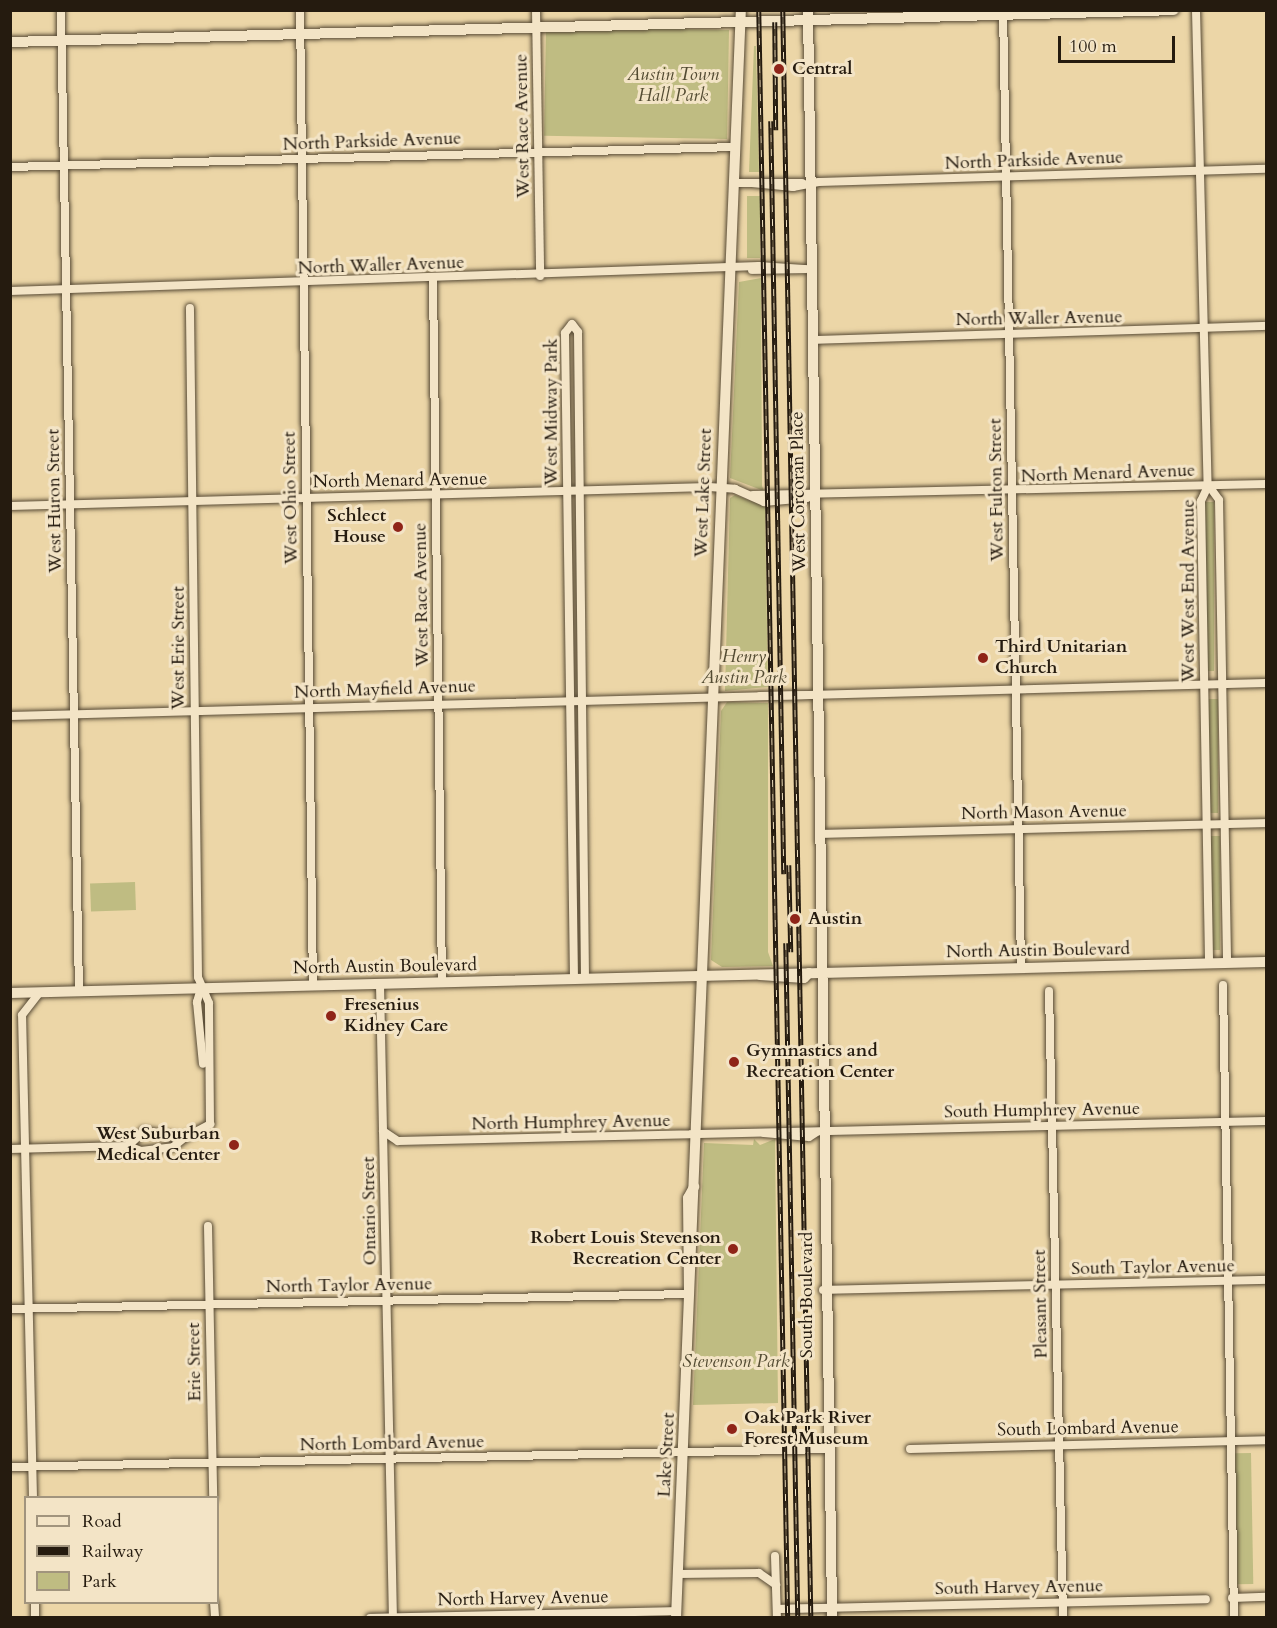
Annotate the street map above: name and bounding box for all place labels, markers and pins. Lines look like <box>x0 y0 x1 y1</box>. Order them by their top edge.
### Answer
place label: Central <box>792 58 853 80</box>
marker: Central <box>770 60 788 78</box>
place label: Schlect House <box>327 506 386 548</box>
marker: Schlect House <box>391 520 405 534</box>
place label: Third Unitarian Church <box>995 637 1127 680</box>
marker: Third Unitarian Church <box>976 651 990 665</box>
place label: Austin <box>808 908 862 930</box>
marker: Austin <box>786 910 804 928</box>
place label: Fresenius Kidney Care <box>344 995 449 1038</box>
marker: Fresenius Kidney Care <box>322 1007 340 1025</box>
place label: Gymnastics and Recreation Center <box>746 1041 894 1084</box>
marker: Gymnastics and Recreation Center <box>727 1055 741 1069</box>
place label: West Suburban Medical Center <box>96 1124 220 1166</box>
marker: West Suburban Medical Center <box>225 1136 243 1154</box>
place label: Robert Louis Stevenson Recreation Center <box>530 1228 721 1270</box>
marker: Robert Louis Stevenson Recreation Center <box>726 1242 740 1256</box>
place label: Oak Park River Forest Museum <box>744 1408 871 1450</box>
marker: Oak Park River Forest Museum <box>725 1422 739 1436</box>

